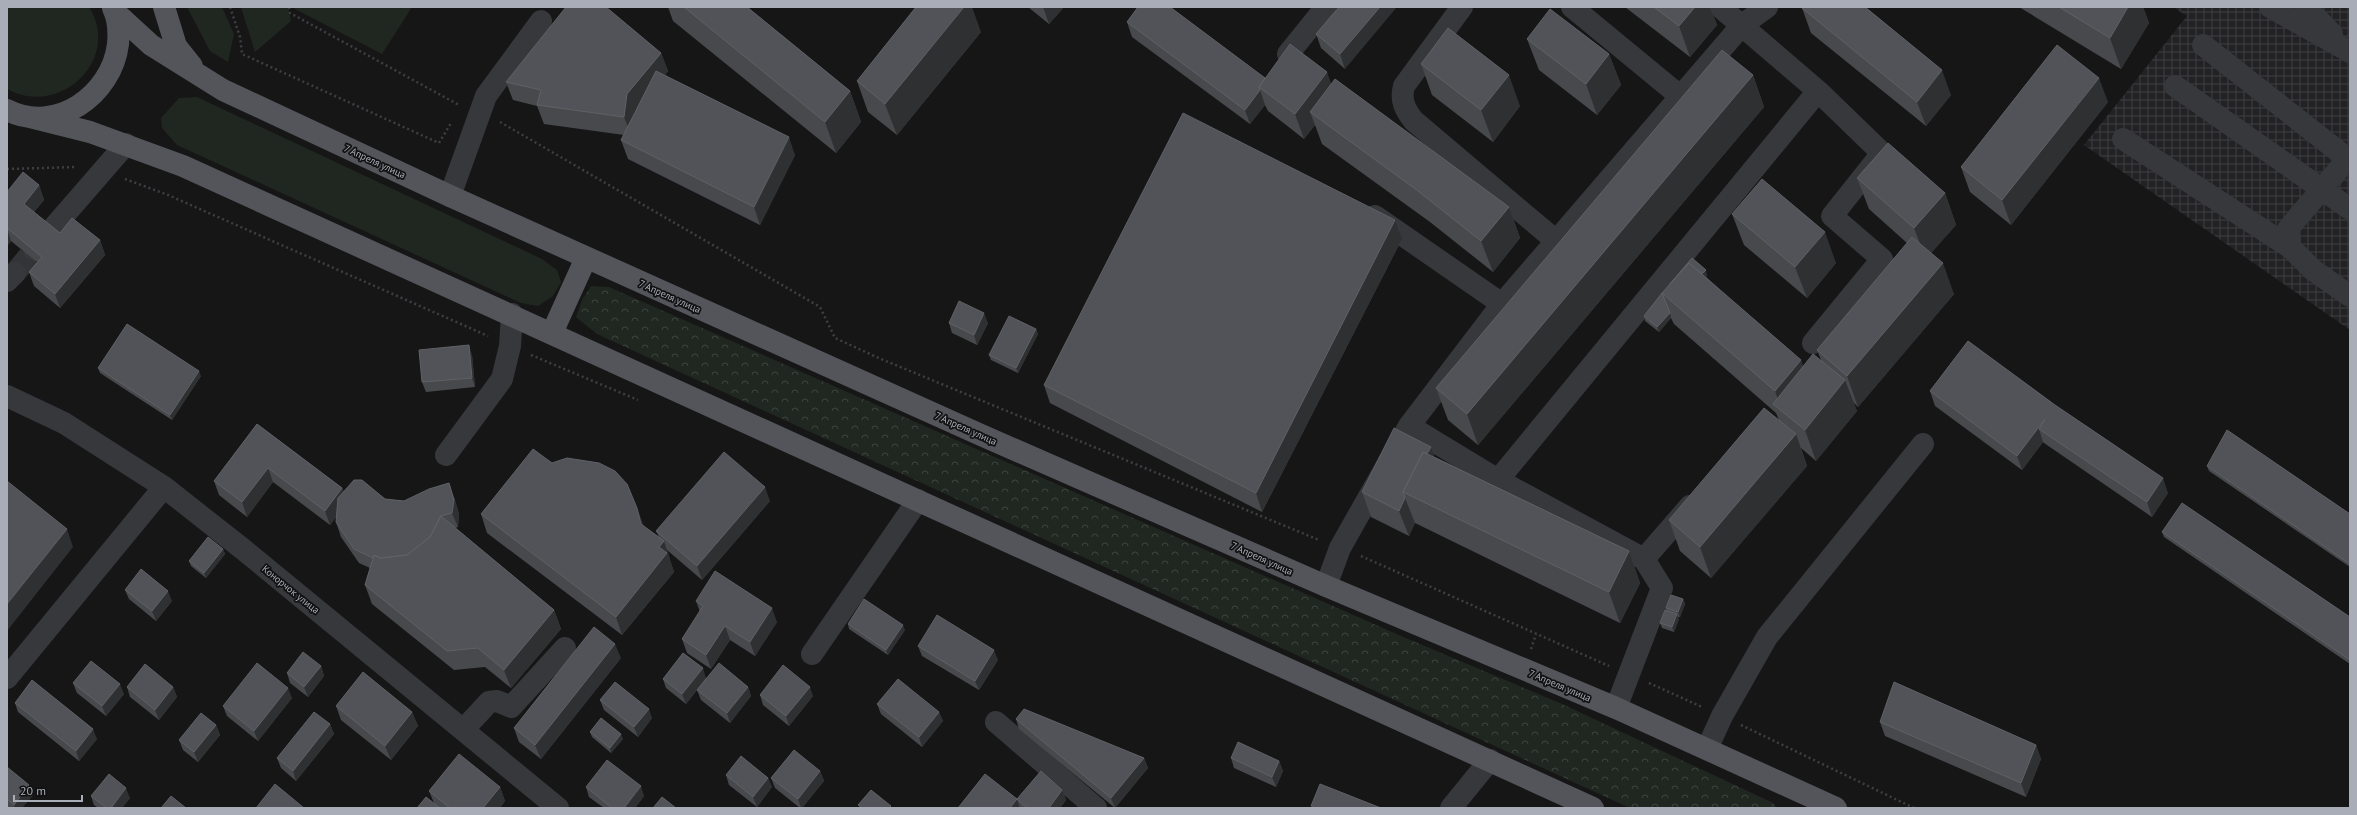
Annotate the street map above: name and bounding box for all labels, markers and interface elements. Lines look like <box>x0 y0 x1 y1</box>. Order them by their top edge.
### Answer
street label: 7 Апреля улица <box>342 141 408 181</box>
street label: 7 Апреля улица <box>637 277 703 316</box>
street label: 7 Апреля улица <box>933 409 999 448</box>
street label: 7 Апреля улица <box>1229 539 1295 578</box>
street label: Конорчок улица <box>259 562 322 617</box>
street label: 7 Апреля улица <box>1527 666 1593 704</box>
scale bar <box>14 777 82 803</box>
text: 20 m <box>20 783 46 798</box>

